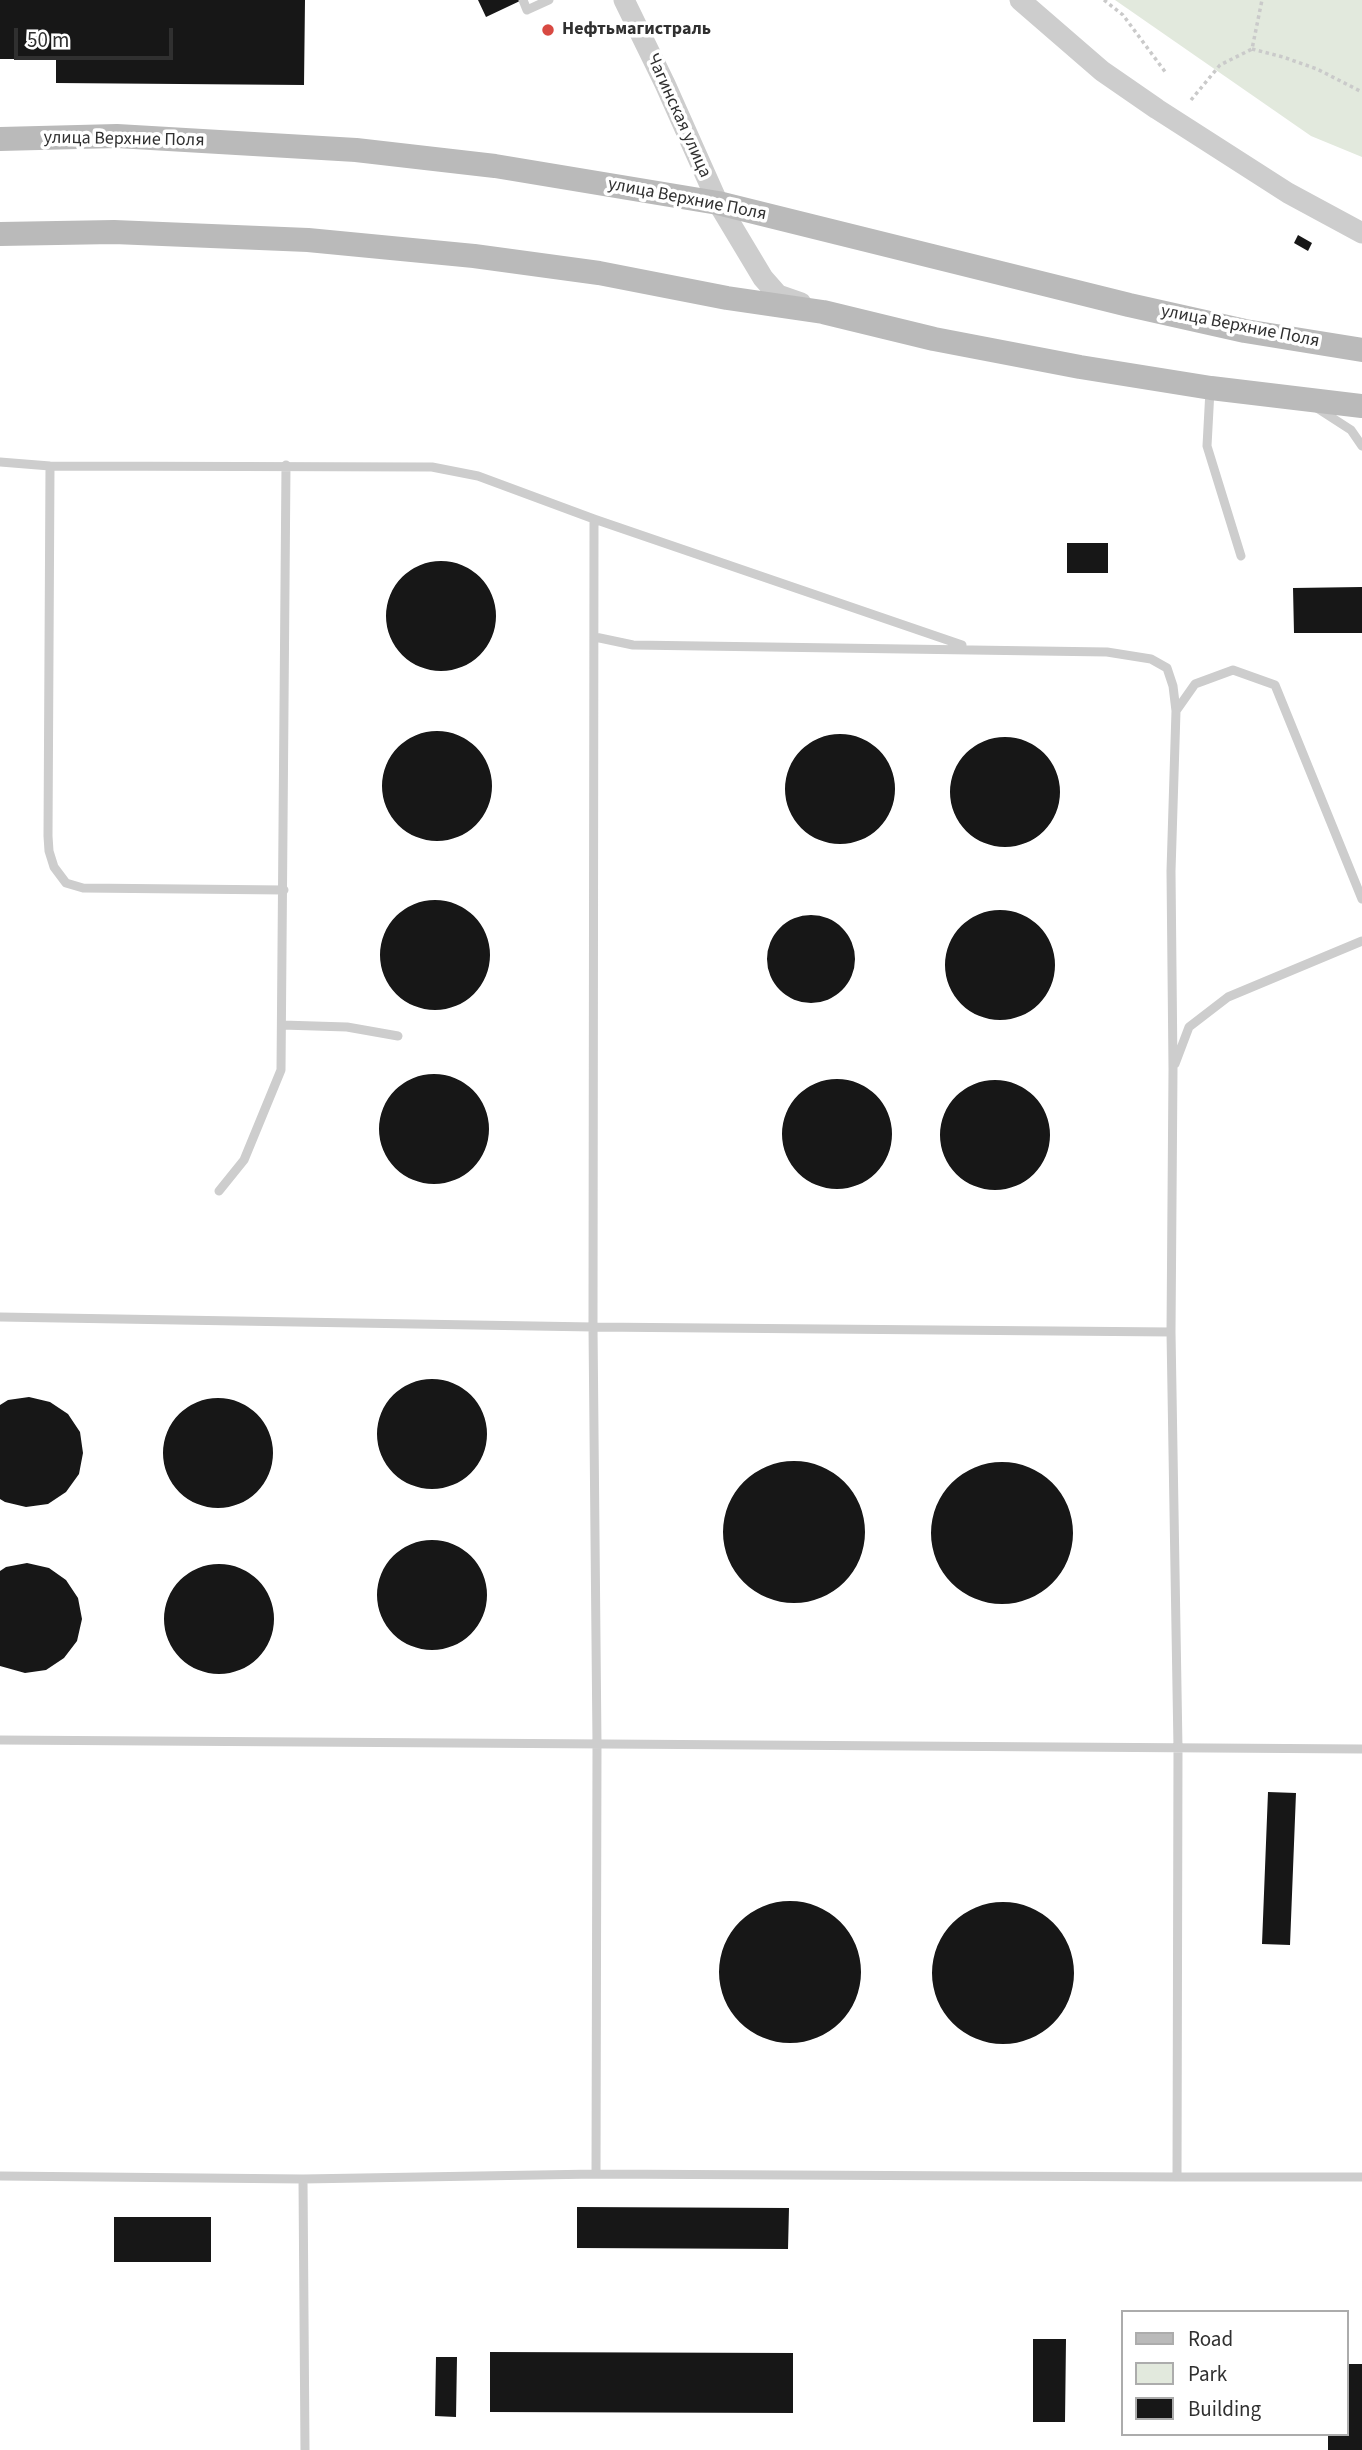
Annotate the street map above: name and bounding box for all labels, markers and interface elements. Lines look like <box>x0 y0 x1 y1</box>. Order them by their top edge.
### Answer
scale bar <box>18 14 177 58</box>
place label: Нефтьмагистраль <box>562 19 711 41</box>
marker: Нефтьмагистраль <box>540 22 556 38</box>
text: 50 m <box>27 25 69 55</box>
street label: Чагинская улица <box>641 51 715 181</box>
street label: улица Верхние Поля <box>43 128 205 152</box>
street label: улица Верхние Поля <box>606 174 768 226</box>
street label: улица Верхние Поля <box>1159 301 1321 353</box>
legend <box>1120 2310 1348 2436</box>
text: Road <box>1188 2324 1233 2354</box>
text: Park <box>1188 2359 1227 2389</box>
text: Building <box>1188 2394 1261 2424</box>

